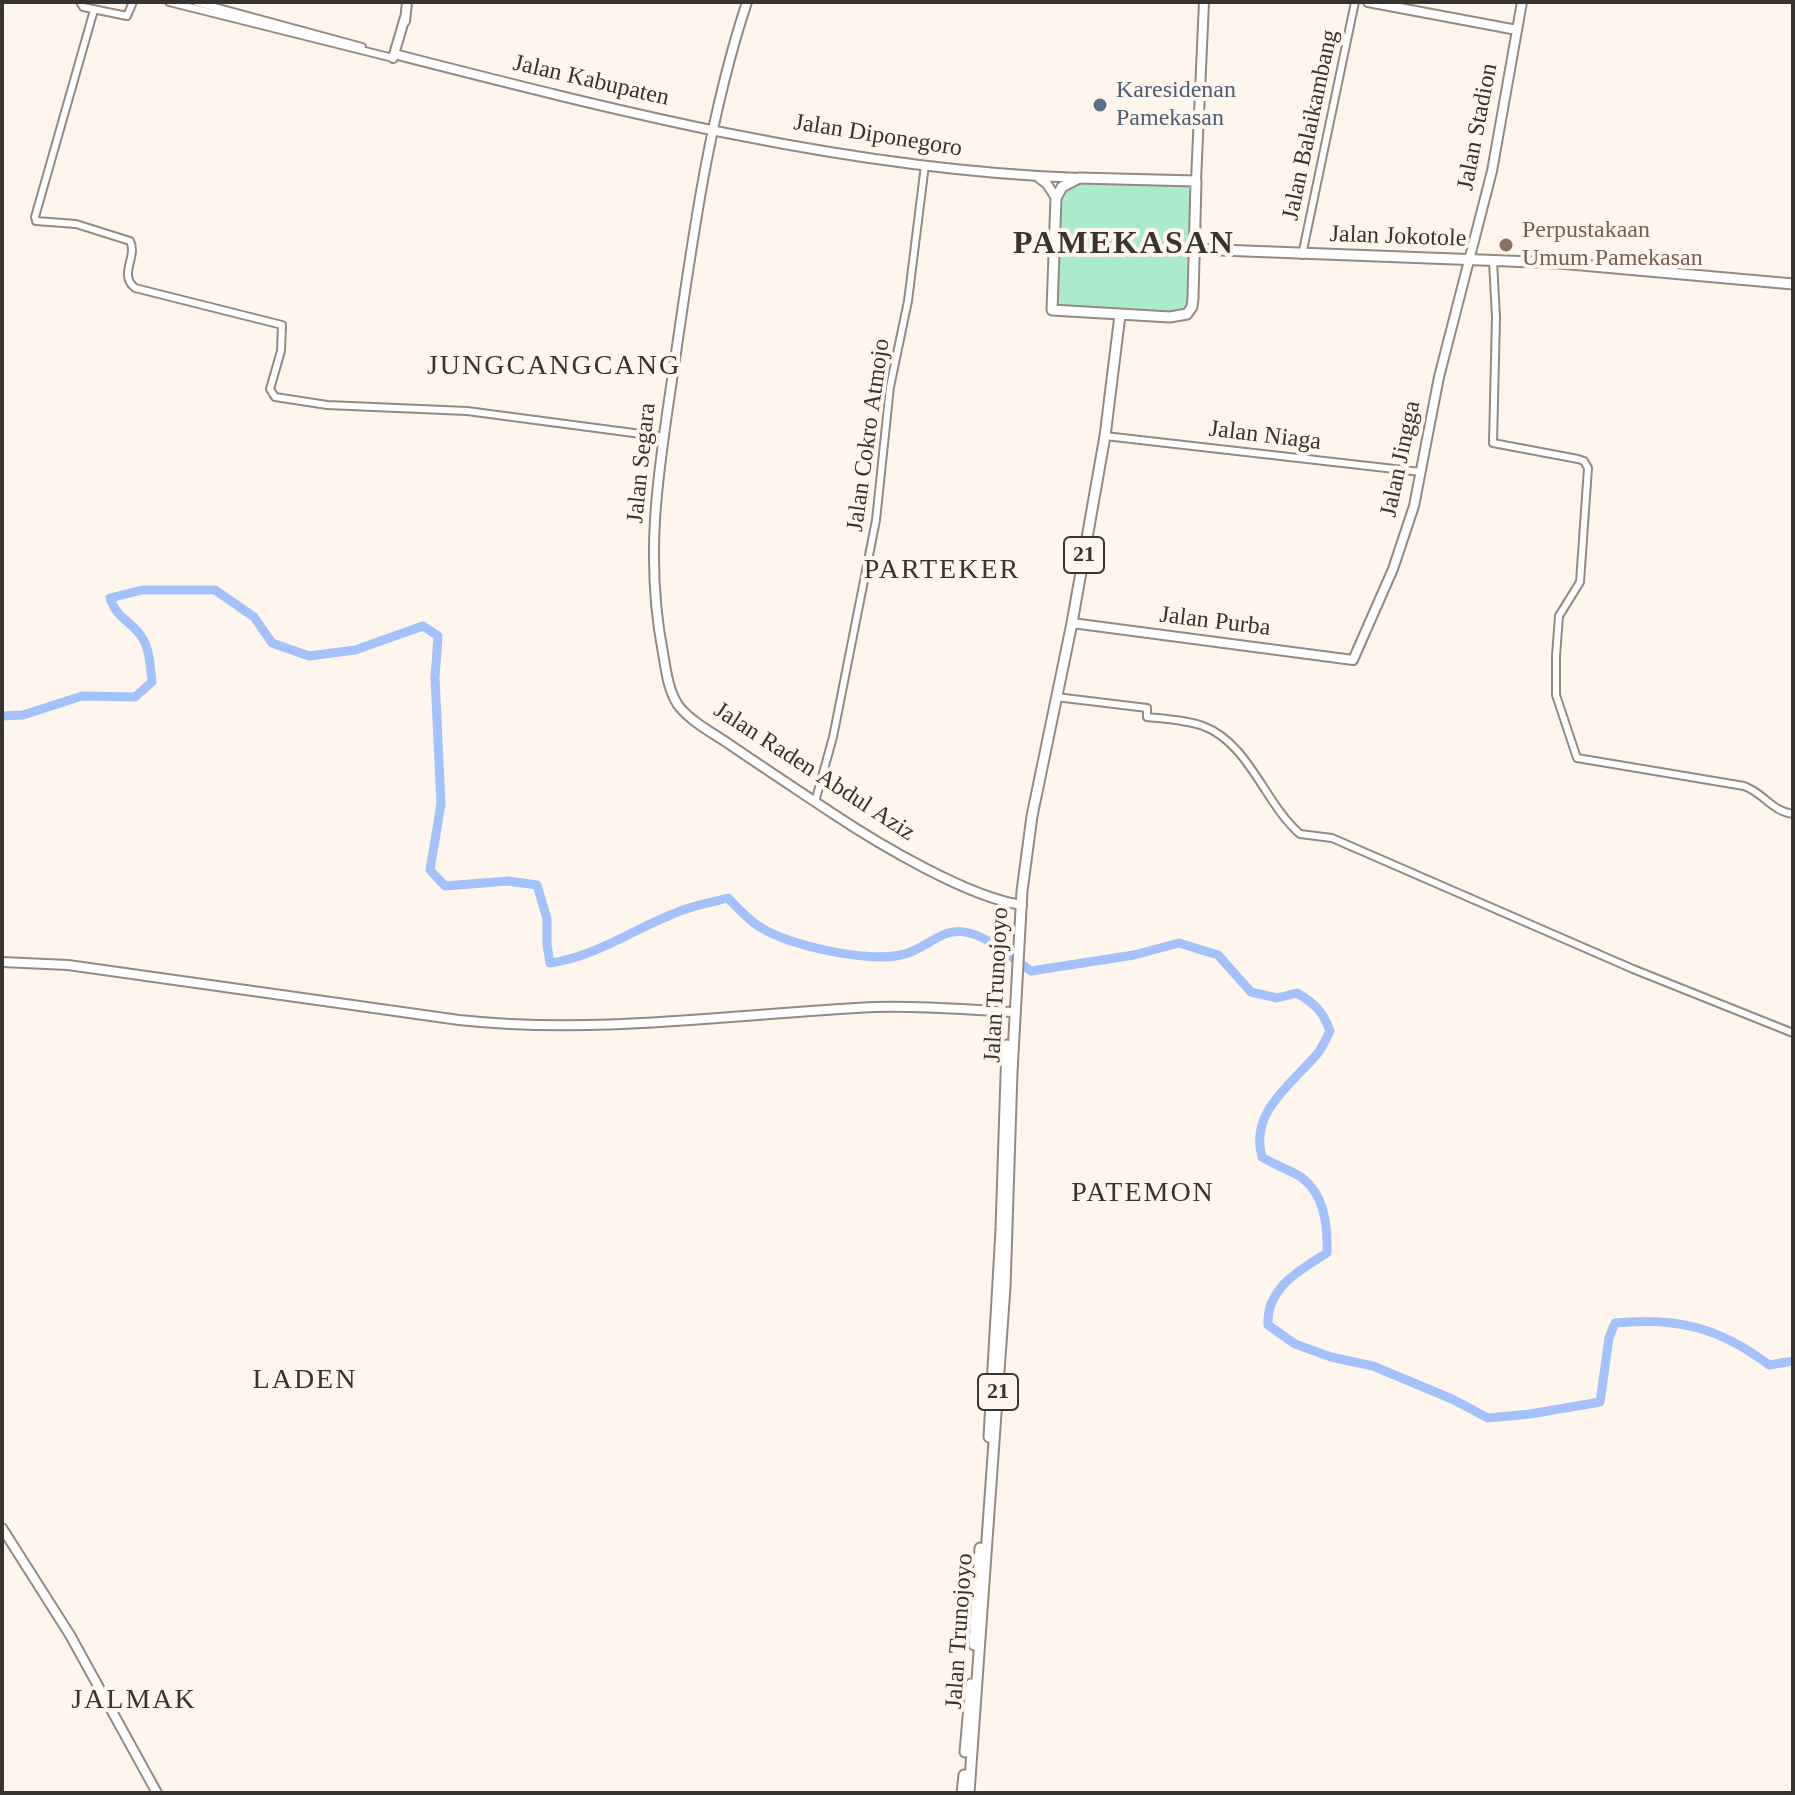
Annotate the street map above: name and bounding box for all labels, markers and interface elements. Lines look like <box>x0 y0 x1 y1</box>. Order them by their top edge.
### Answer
street label: Jalan Balaikambang <box>1277 27 1345 223</box>
street label: Jalan Kabupaten <box>510 49 672 113</box>
street label: Jalan Stadion <box>1452 61 1504 193</box>
place label: Karesidenan Pamekasan <box>1116 77 1236 133</box>
marker: Karesidenan Pamekasan <box>1091 96 1109 114</box>
street label: Jalan Diponegoro <box>792 108 964 164</box>
place label: Perpustakaan Umum Pamekasan <box>1522 217 1703 273</box>
street label: Jalan Jokotole <box>1329 220 1467 254</box>
district label: PAMEKASAN <box>1013 226 1235 264</box>
marker: Perpustakaan Umum Pamekasan <box>1497 236 1515 254</box>
street label: Jalan Cokro Atmojo <box>841 337 897 533</box>
district label: JUNGCANGCANG <box>427 350 681 384</box>
street label: Jalan Jingga <box>1375 398 1427 520</box>
street label: Jalan Segara <box>621 402 663 524</box>
street label: Jalan Niaga <box>1207 415 1323 457</box>
road number: 21 <box>1064 537 1104 573</box>
district label: PARTEKER <box>864 554 1020 588</box>
street label: Jalan Purba <box>1158 601 1272 643</box>
street label: Jalan Raden Abdul Aziz <box>708 696 920 848</box>
street label: Jalan Trunojoyo <box>979 906 1015 1064</box>
district label: PATEMON <box>1071 1177 1215 1211</box>
district label: LADEN <box>253 1364 357 1398</box>
road number: 21 <box>978 1374 1018 1410</box>
street label: Jalan Trunojoyo <box>940 1552 980 1710</box>
district label: JALMAK <box>71 1684 197 1718</box>

